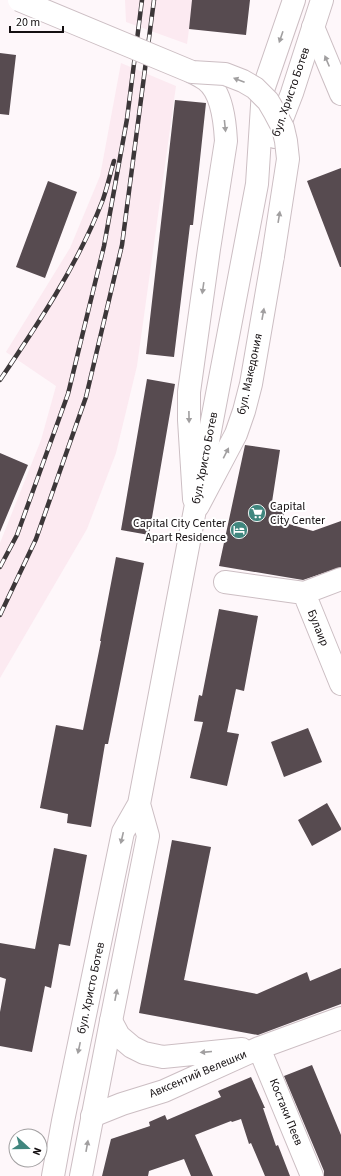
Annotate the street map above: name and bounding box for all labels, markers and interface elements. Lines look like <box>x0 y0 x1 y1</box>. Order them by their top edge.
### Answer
scale bar <box>10 8 63 34</box>
text: 20 m <box>16 14 40 31</box>
one-way arrow <box>278 31 284 43</box>
street label: бул. Христо Ботев <box>268 45 314 139</box>
one-way arrow <box>323 54 329 66</box>
one-way arrow <box>233 76 245 82</box>
one-way arrow <box>221 120 228 132</box>
one-way arrow <box>276 211 282 224</box>
one-way arrow <box>200 282 206 294</box>
one-way arrow <box>260 308 266 321</box>
street label: бул. Македония <box>233 332 267 416</box>
street label: бул. Христо Ботев <box>188 410 222 506</box>
one-way arrow <box>186 411 192 424</box>
one-way arrow <box>223 447 229 459</box>
place label: Capital City Center <box>270 498 326 529</box>
supermarket icon: Capital City Center <box>247 503 267 523</box>
place label: Capital City Center Apart Residence <box>133 515 227 546</box>
hotel icon: Capital City Center Apart Residence <box>229 520 249 540</box>
street label: Булаир <box>303 607 333 649</box>
one-way arrow <box>119 832 125 844</box>
street label: бул. Христо Ботев <box>73 940 109 1036</box>
one-way arrow <box>113 989 119 1001</box>
one-way arrow <box>75 1042 81 1054</box>
street label: Авксентий Велешки <box>146 1046 250 1102</box>
one-way arrow <box>200 1049 212 1056</box>
street label: Костаки Пеев <box>265 1076 307 1148</box>
north arrow <box>8 1128 48 1168</box>
one-way arrow <box>84 1140 90 1152</box>
text: N <box>29 1145 45 1158</box>

